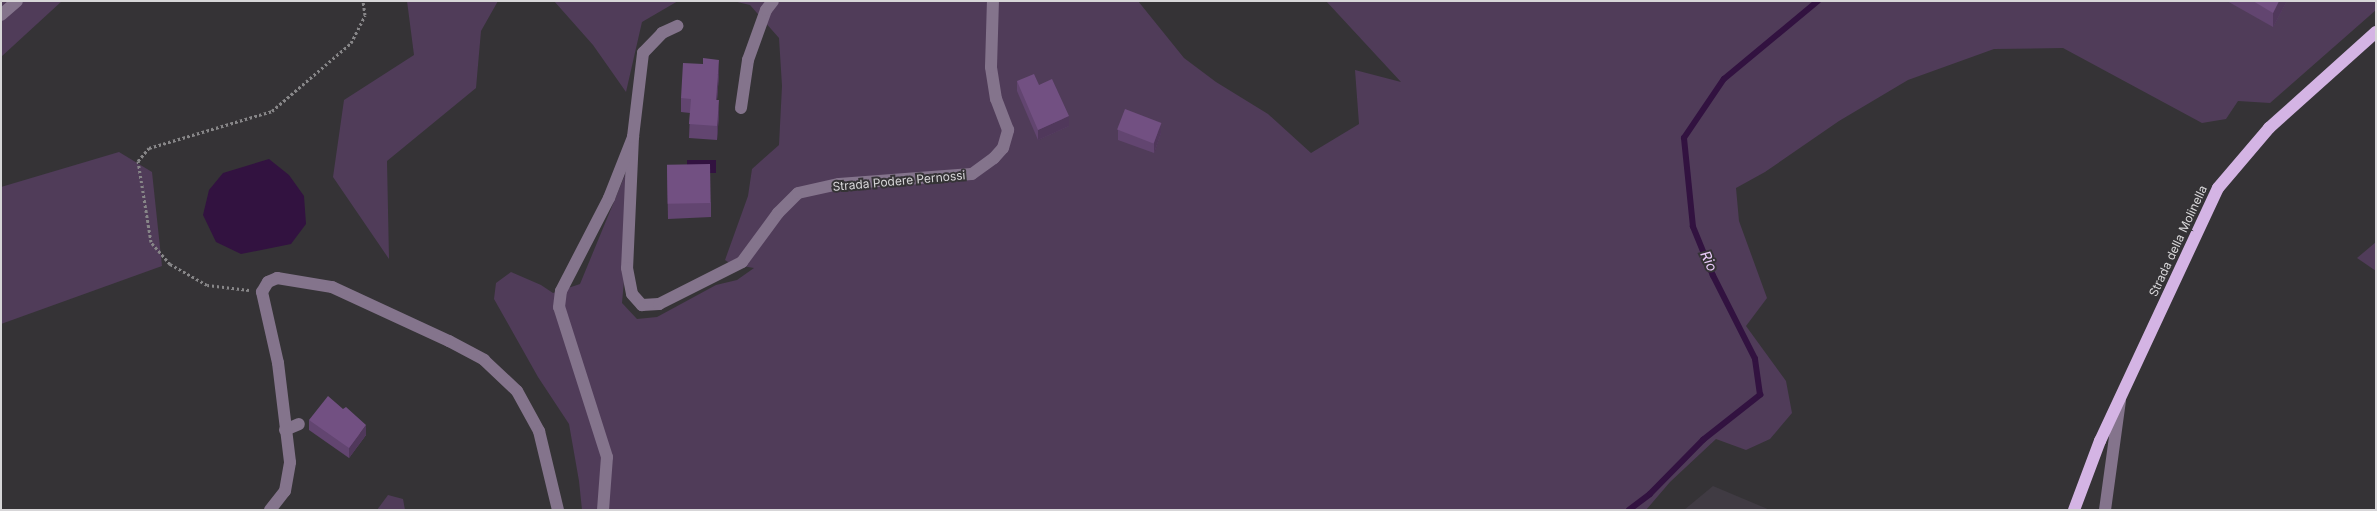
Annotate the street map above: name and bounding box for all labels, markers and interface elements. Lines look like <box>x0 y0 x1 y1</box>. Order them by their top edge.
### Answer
street label: Strada Podere Pernossi <box>832 168 966 194</box>
street label: Strada della Molinella <box>2146 183 2210 299</box>
water label: Rio <box>1697 248 1721 274</box>

